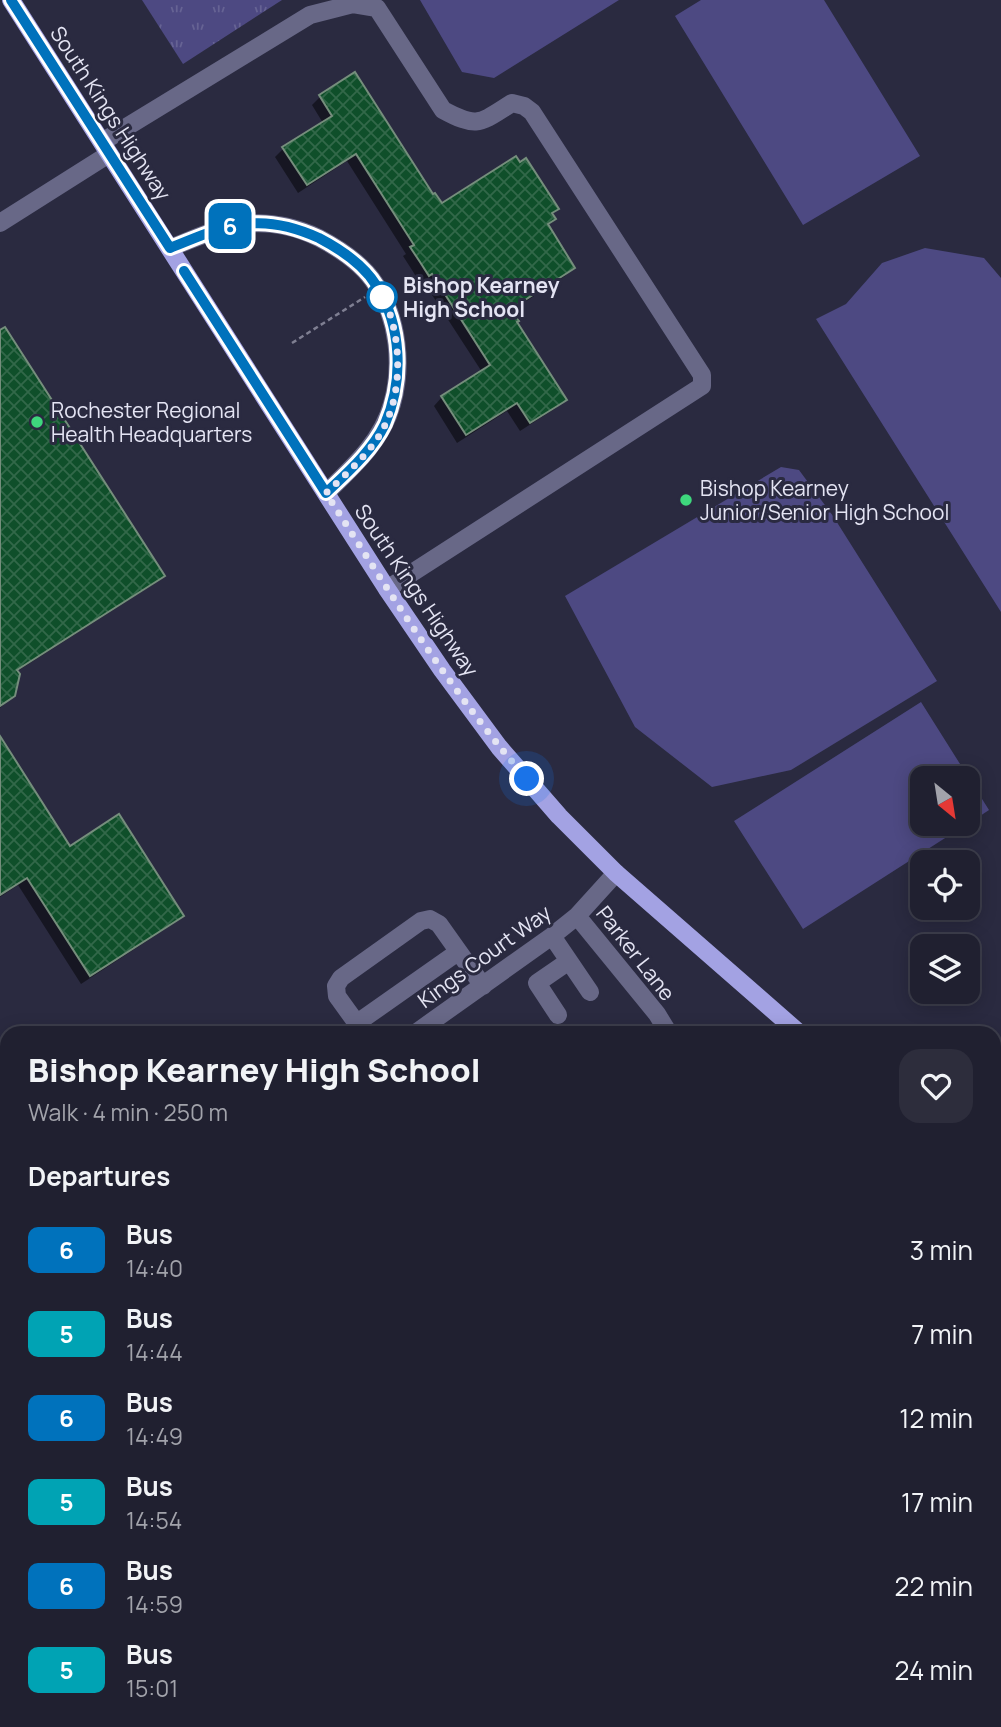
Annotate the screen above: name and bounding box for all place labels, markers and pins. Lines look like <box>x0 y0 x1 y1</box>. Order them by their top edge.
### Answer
place label: Bishop Kearney High School <box>403 271 560 323</box>
marker: Bishop Kearney High School <box>367 282 397 312</box>
place label: Rochester Regional Health Headquarters <box>51 396 252 448</box>
marker: Rochester Regional Health Headquarters <box>29 414 45 430</box>
place label: Bishop Kearney Junior/Senior High School <box>700 474 949 526</box>
marker: Bishop Kearney Junior/Senior High School <box>678 492 694 508</box>

